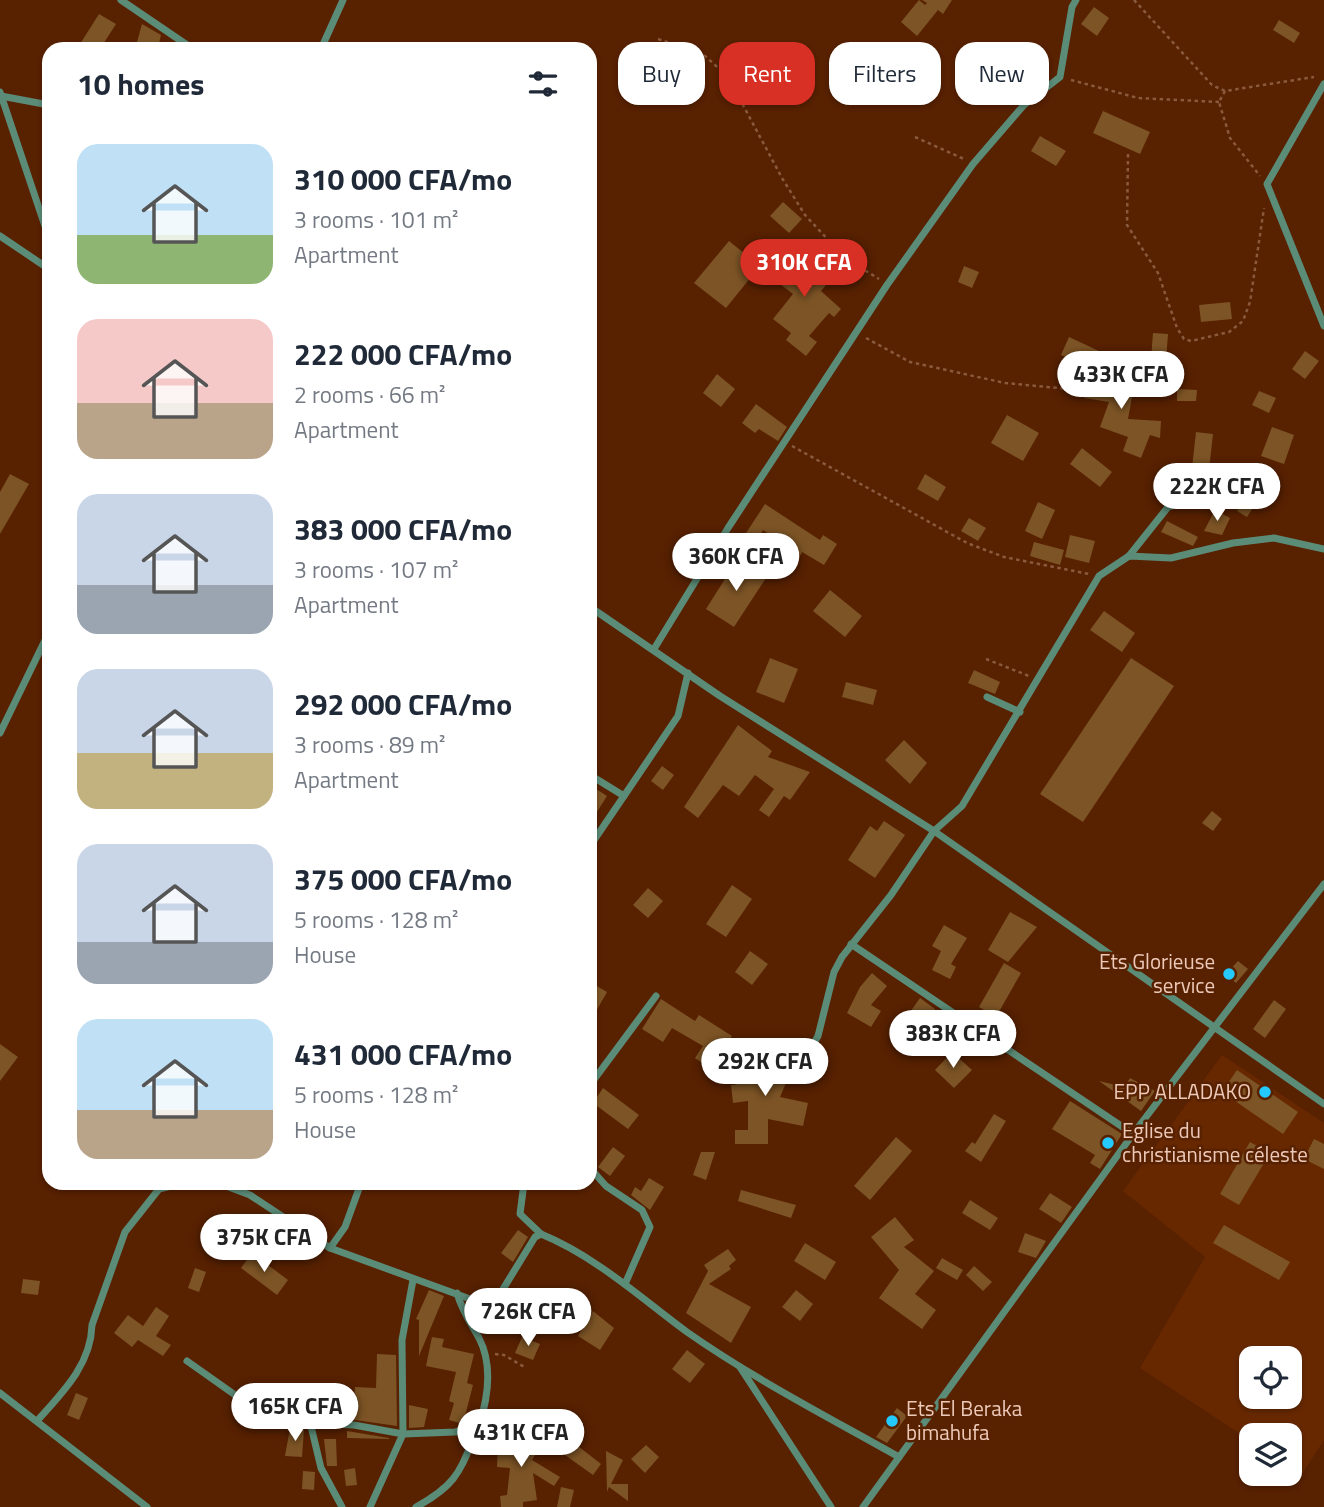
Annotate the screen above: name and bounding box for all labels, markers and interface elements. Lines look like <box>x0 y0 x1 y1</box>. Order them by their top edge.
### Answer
chip: Buy <box>618 42 705 105</box>
chip: Rent <box>719 42 815 105</box>
chip: Filters <box>829 42 941 105</box>
chip: New <box>955 42 1049 105</box>
text: 10 homes <box>77 61 204 107</box>
icon: filters <box>524 65 562 103</box>
text: 310 000 CFA/mo <box>294 156 512 202</box>
icon: home <box>133 172 217 256</box>
text: 3 rooms · 101 m² <box>294 202 458 237</box>
text: Apartment <box>294 237 399 272</box>
pin: 310K CFA <box>732 240 876 299</box>
text: 310K CFA <box>756 244 852 279</box>
text: 222 000 CFA/mo <box>294 331 512 377</box>
icon: home <box>133 347 217 431</box>
pin: 433K CFA <box>1049 352 1193 411</box>
text: 433K CFA <box>1073 356 1169 391</box>
text: 2 rooms · 66 m² <box>294 377 445 412</box>
text: Apartment <box>294 412 399 447</box>
pin: 222K CFA <box>1145 463 1289 523</box>
text: 222K CFA <box>1169 468 1265 503</box>
text: 383 000 CFA/mo <box>294 506 512 552</box>
icon: home <box>133 522 217 606</box>
pin: 360K CFA <box>664 534 808 593</box>
text: 360K CFA <box>688 538 784 573</box>
text: 3 rooms · 107 m² <box>294 552 458 587</box>
text: Apartment <box>294 587 399 622</box>
text: 292 000 CFA/mo <box>294 681 512 727</box>
icon: home <box>133 697 217 781</box>
text: 3 rooms · 89 m² <box>294 727 445 762</box>
text: Apartment <box>294 762 399 797</box>
text: 375 000 CFA/mo <box>294 856 512 902</box>
icon: home <box>133 872 217 956</box>
text: 5 rooms · 128 m² <box>294 902 458 937</box>
text: House <box>294 937 356 972</box>
place label: Ets Glorieuse service <box>1099 945 1215 1001</box>
marker: Ets Glorieuse service <box>1221 966 1237 982</box>
pin: 383K CFA <box>881 1010 1025 1070</box>
text: 383K CFA <box>905 1015 1001 1050</box>
text: 431 000 CFA/mo <box>294 1031 512 1077</box>
pin: 292K CFA <box>693 1038 837 1098</box>
text: 292K CFA <box>717 1043 813 1078</box>
icon: home <box>133 1047 217 1131</box>
place label: EPP ALLADAKO <box>1113 1075 1251 1107</box>
text: 5 rooms · 128 m² <box>294 1077 458 1112</box>
marker: EPP ALLADAKO <box>1257 1084 1273 1100</box>
text: House <box>294 1112 356 1147</box>
place label: Eglise du christianisme céleste <box>1122 1114 1308 1170</box>
marker: Eglise du christianisme céleste <box>1100 1135 1116 1151</box>
pin: 375K CFA <box>192 1214 336 1274</box>
text: 375K CFA <box>216 1219 312 1254</box>
pin: 726K CFA <box>456 1288 600 1348</box>
text: 726K CFA <box>480 1293 576 1328</box>
map controls <box>1239 1346 1302 1486</box>
button: locate <box>1239 1346 1302 1409</box>
pin: 165K CFA <box>223 1384 367 1443</box>
text: 165K CFA <box>247 1388 343 1423</box>
place label: Ets El Beraka bimahufa <box>906 1392 1023 1448</box>
pin: 431K CFA <box>449 1410 593 1469</box>
marker: Ets El Beraka bimahufa <box>884 1413 900 1429</box>
text: 431K CFA <box>473 1414 569 1449</box>
button: layers <box>1239 1423 1302 1486</box>

